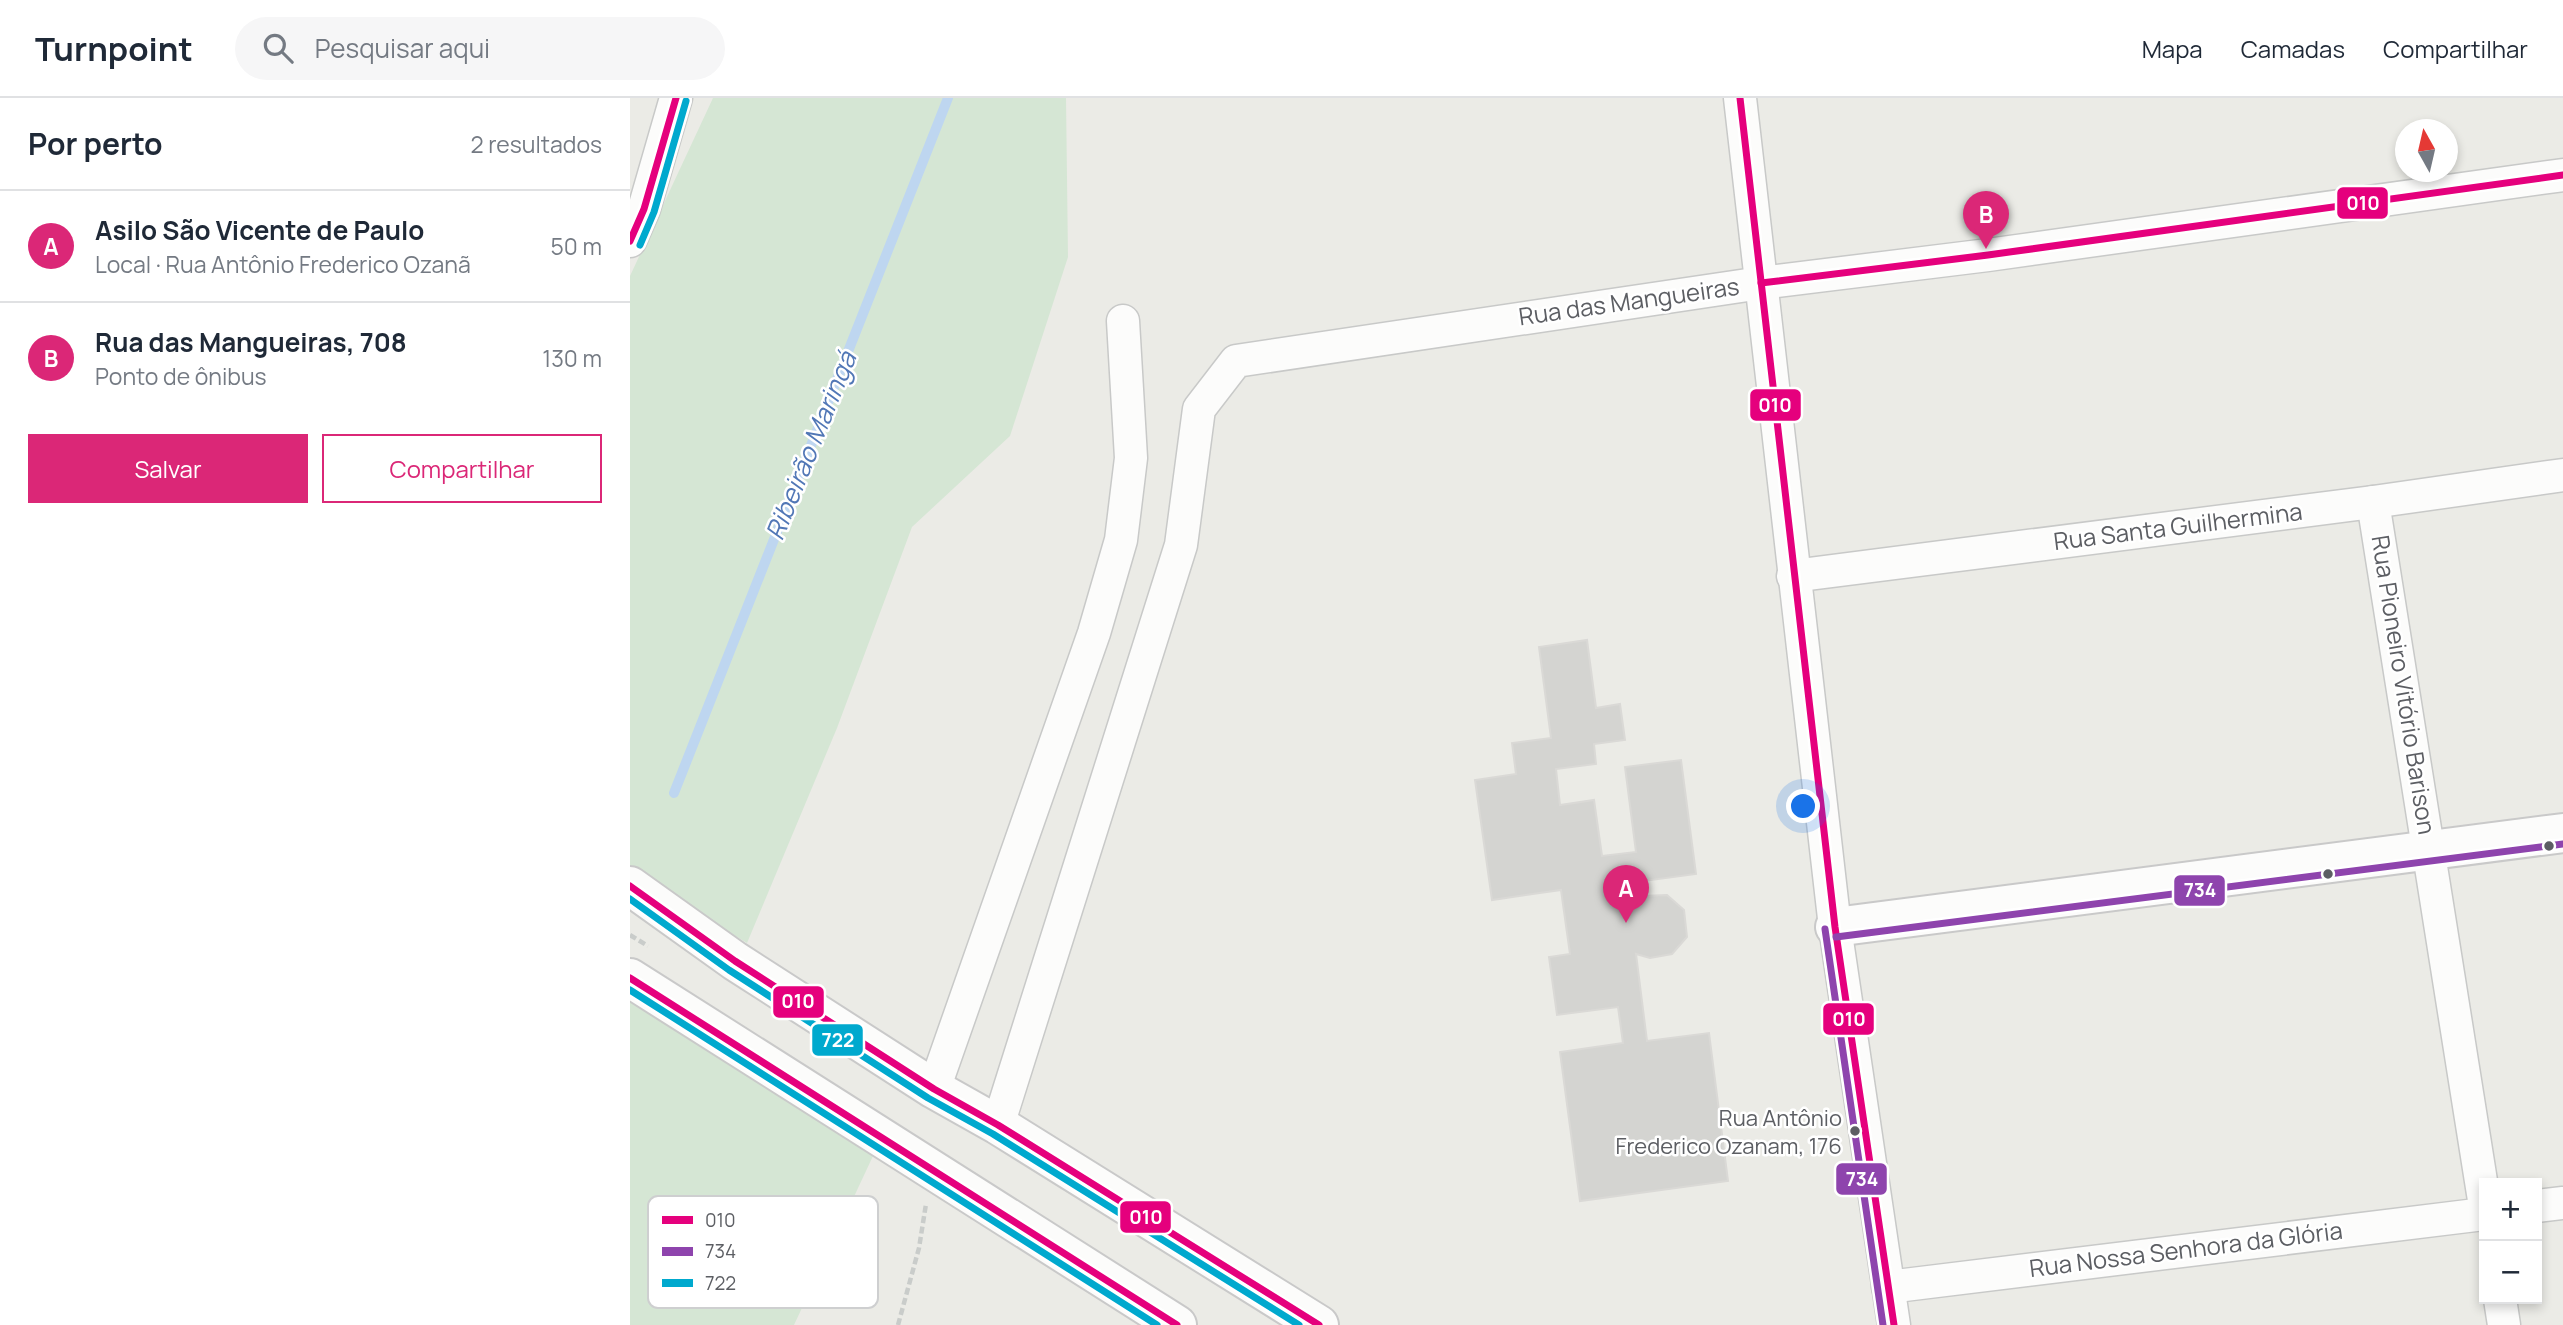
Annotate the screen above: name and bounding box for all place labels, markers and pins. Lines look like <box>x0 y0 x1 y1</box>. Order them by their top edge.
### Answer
pin: B <box>1963 191 2009 249</box>
unlabelled marker <box>2542 839 2556 853</box>
pin: A <box>1603 865 1649 923</box>
unlabelled marker <box>2321 867 2335 881</box>
place label: Rua Antônio Frederico Ozanam, 176 <box>1616 1103 1842 1161</box>
marker: Rua Antônio Frederico Ozanam, 176 <box>1848 1124 1862 1138</box>

